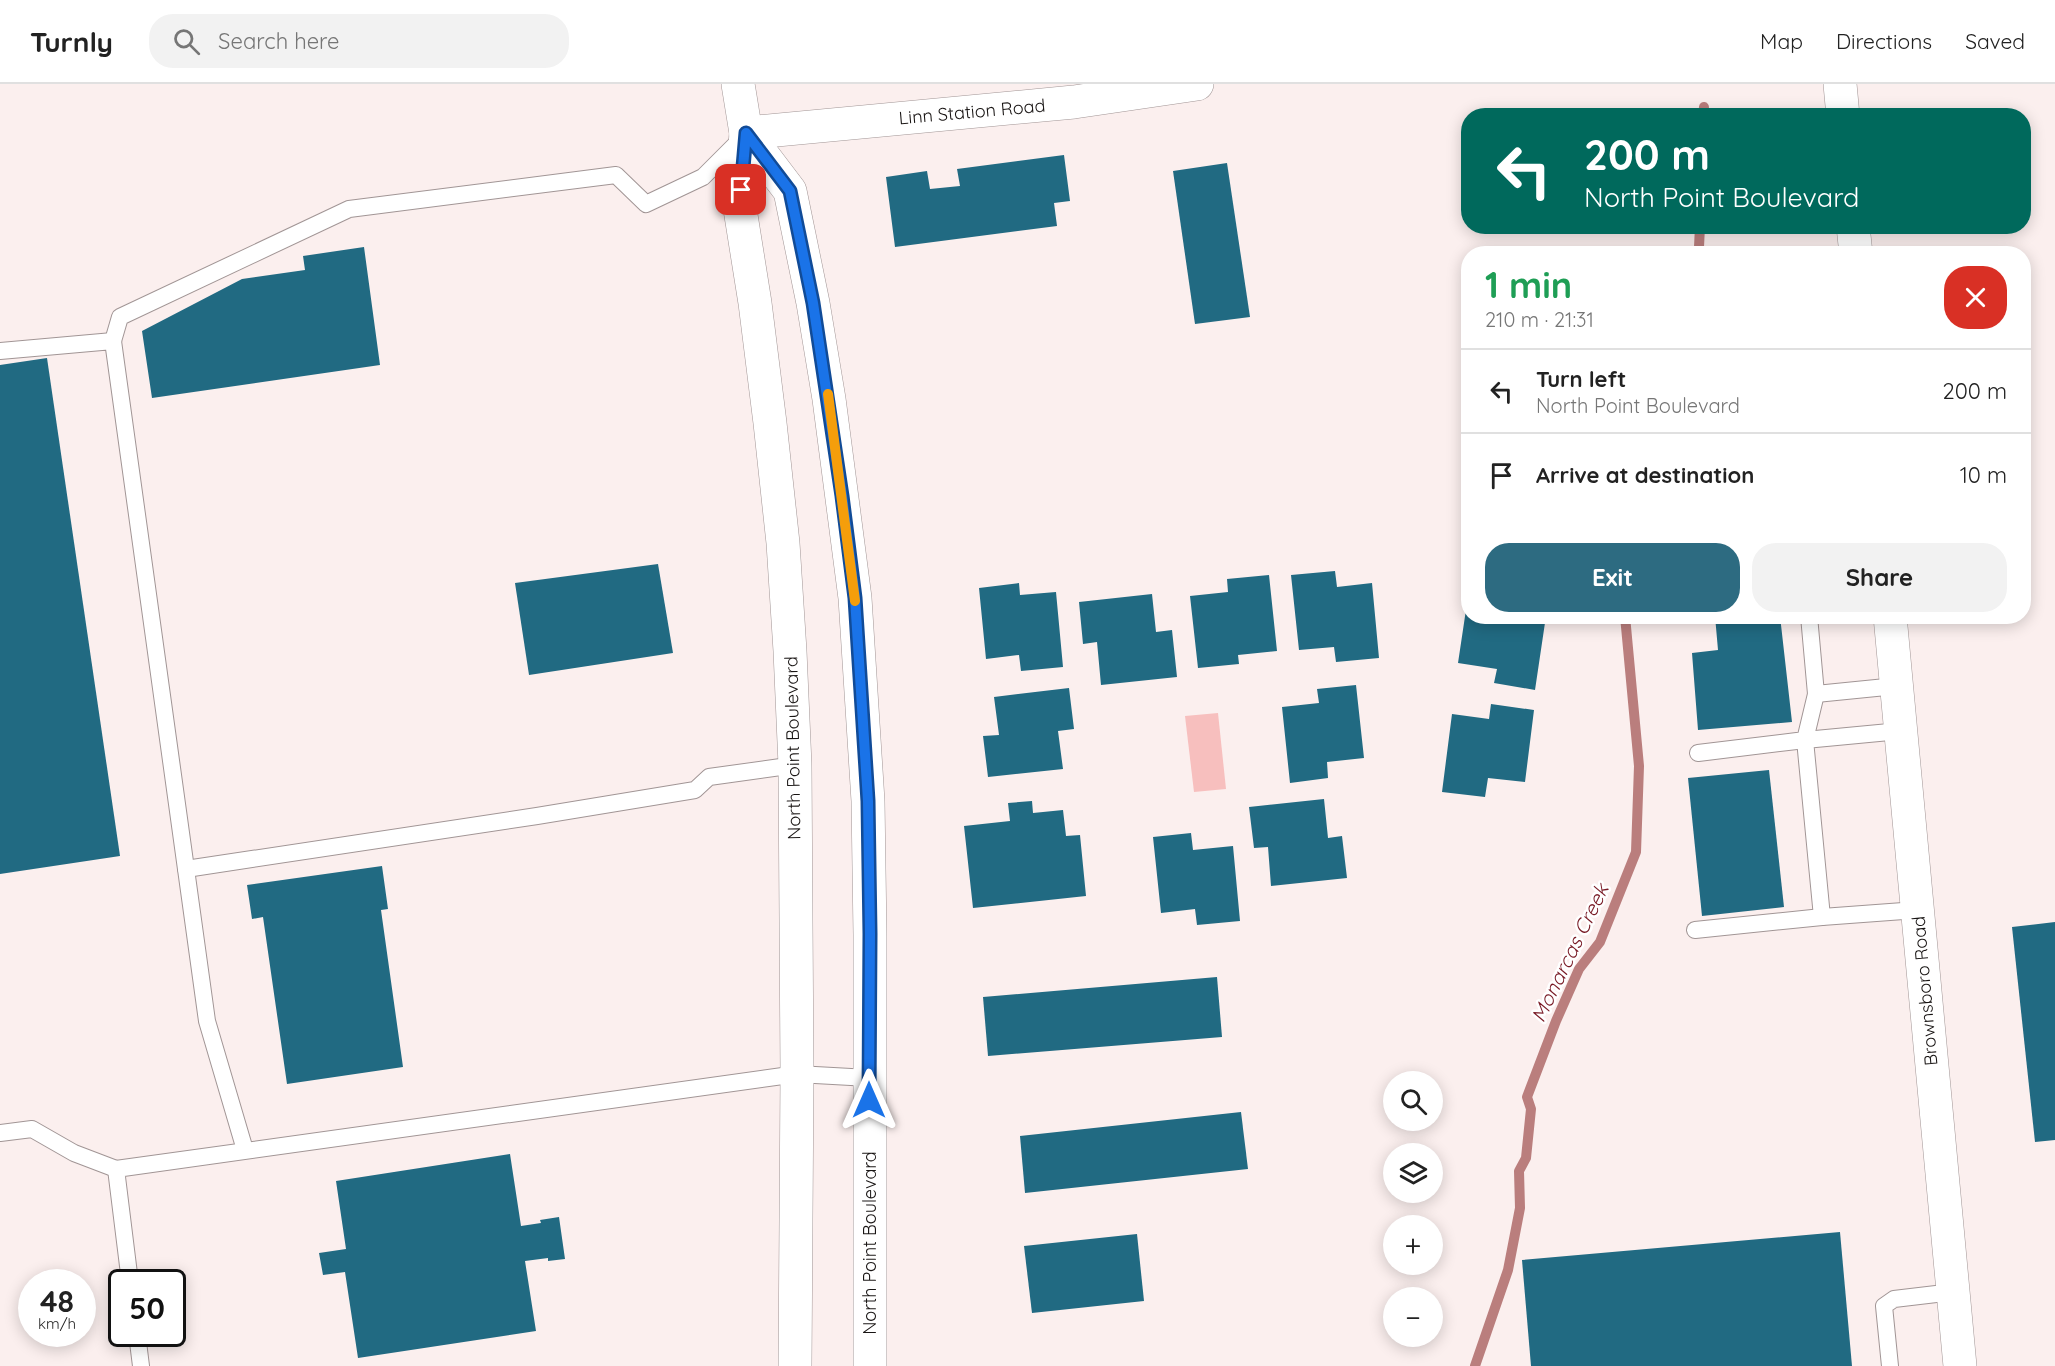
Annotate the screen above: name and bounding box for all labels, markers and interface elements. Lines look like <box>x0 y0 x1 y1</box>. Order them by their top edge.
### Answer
search box <box>149 14 569 68</box>
text: Turnly <box>30 24 113 59</box>
icon: search <box>170 25 203 58</box>
text: Search here <box>218 27 339 55</box>
text: Map <box>1760 28 1803 54</box>
text: Directions <box>1836 28 1932 54</box>
text: Saved <box>1965 28 2025 54</box>
street label: Linn Station Road <box>898 94 1046 129</box>
text: 200 m <box>1584 128 1710 181</box>
icon: left <box>1485 132 1563 210</box>
pin <box>715 164 766 215</box>
icon: arrive <box>724 173 757 206</box>
text: North Point Boulevard <box>1584 180 1859 214</box>
text: 1 min <box>1485 262 1572 307</box>
button: close <box>1944 266 2007 329</box>
text: 210 m · 21:31 <box>1485 307 1594 332</box>
text: Turn left <box>1536 365 1626 393</box>
icon: left <box>1485 375 1518 408</box>
text: 200 m <box>1943 377 2007 405</box>
text: North Point Boulevard <box>1536 393 1740 418</box>
icon: arrive <box>1485 459 1518 492</box>
text: Arrive at destination <box>1536 461 1754 489</box>
text: 10 m <box>1960 461 2007 489</box>
button: Exit <box>1485 543 1740 612</box>
button: Share <box>1752 543 2007 612</box>
street label: North Point Boulevard <box>779 656 806 840</box>
water label: Monarcas Creek <box>1525 878 1615 1026</box>
street label: Brownsboro Road <box>1906 915 1943 1067</box>
position arrow <box>837 1068 901 1132</box>
map controls <box>1383 1071 1443 1347</box>
button: search <box>1383 1071 1443 1131</box>
button: layers <box>1383 1143 1443 1203</box>
street label: North Point Boulevard <box>858 1151 881 1335</box>
button: + <box>1383 1215 1443 1275</box>
speed limit sign: 50 <box>108 1269 186 1347</box>
text: 48 <box>40 1282 74 1320</box>
button: − <box>1383 1287 1443 1347</box>
text: km/h <box>38 1314 76 1333</box>

